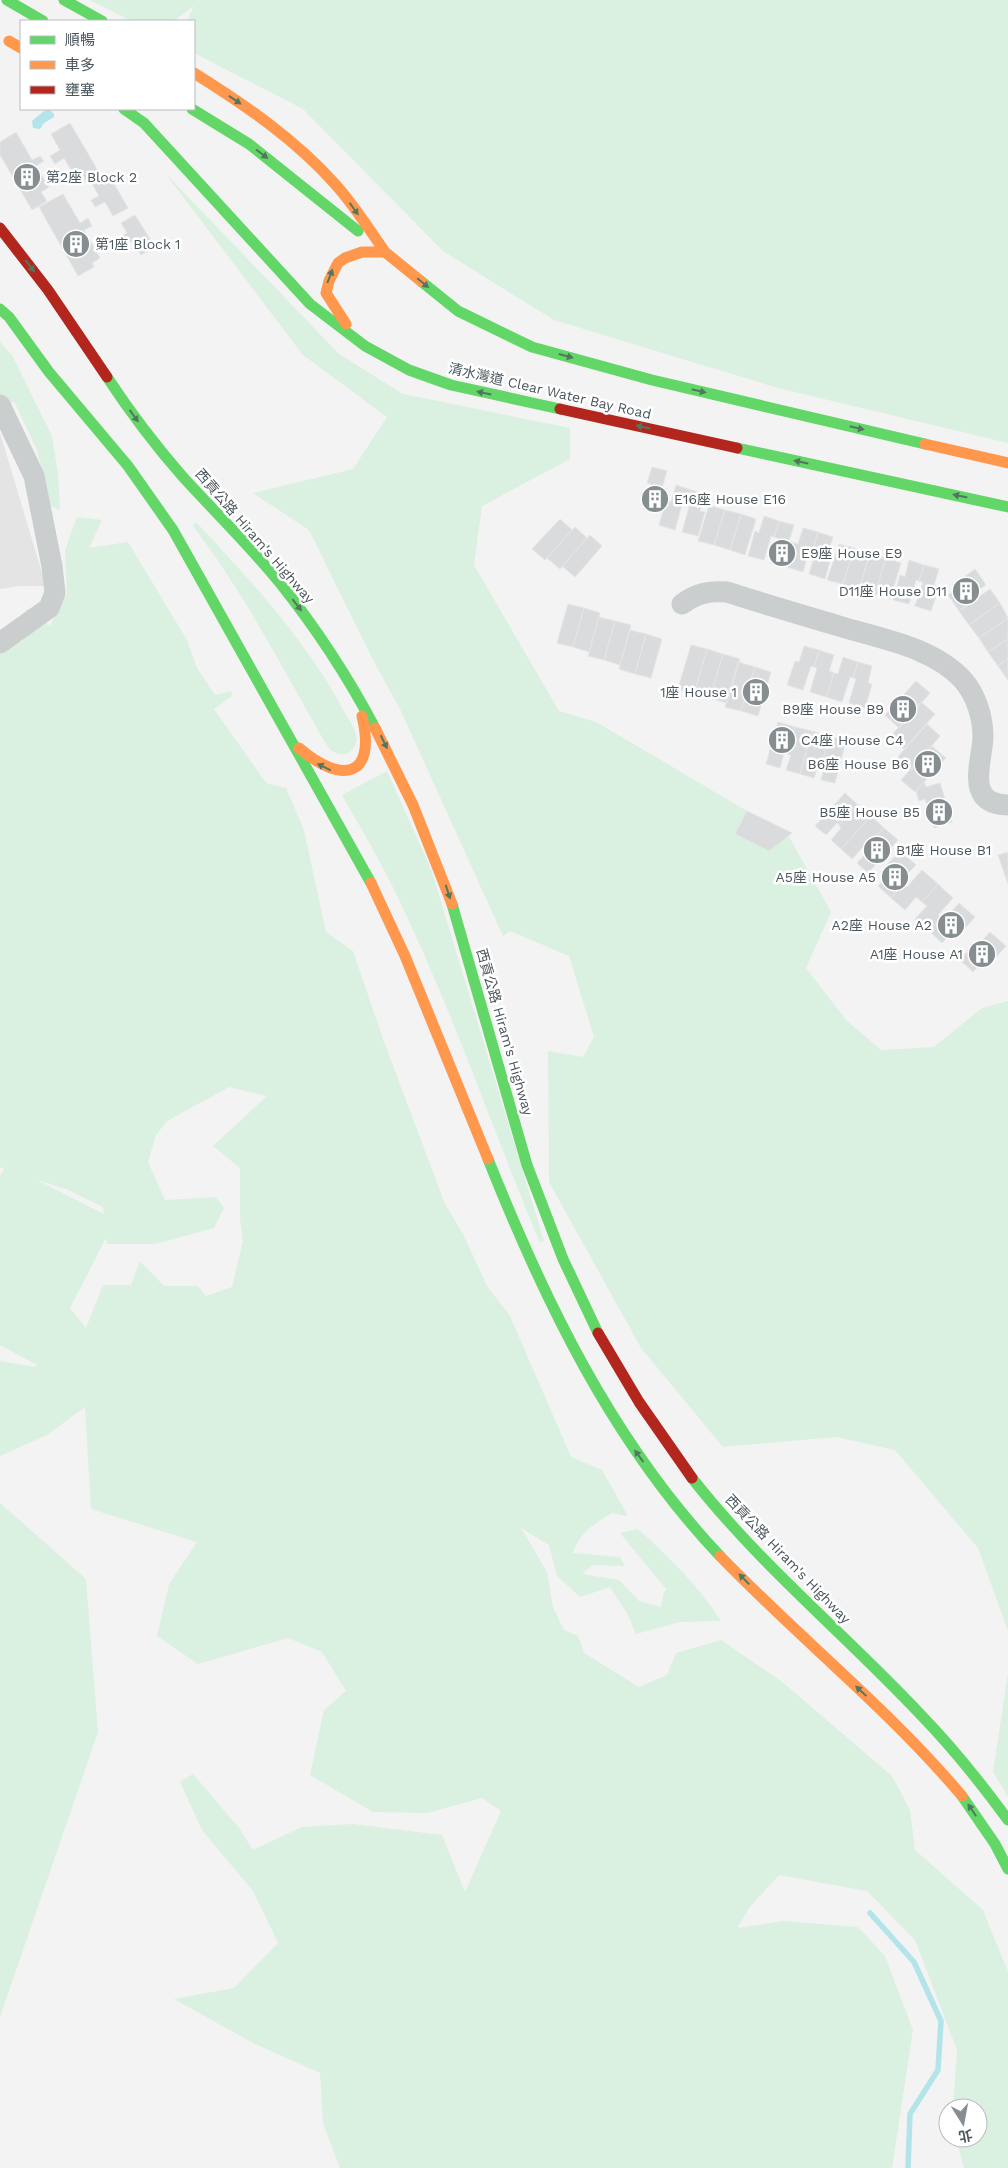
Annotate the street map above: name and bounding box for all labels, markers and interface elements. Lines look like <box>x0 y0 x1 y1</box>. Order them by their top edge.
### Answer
legend <box>20 20 195 110</box>
text: 順暢 <box>65 31 95 49</box>
text: 車多 <box>65 56 95 74</box>
text: 壅塞 <box>65 81 95 99</box>
one-way arrow <box>228 95 241 105</box>
one-way arrow <box>255 149 269 159</box>
building icon: 第2座 Block 2 <box>12 162 42 192</box>
place label: 第2座 Block 2 <box>46 169 137 185</box>
one-way arrow <box>348 202 359 215</box>
building icon: 第1座 Block 1 <box>61 229 91 259</box>
place label: 第1座 Block 1 <box>95 236 180 252</box>
one-way arrow <box>25 259 35 273</box>
one-way arrow <box>326 268 334 283</box>
one-way arrow <box>416 277 429 288</box>
one-way arrow <box>558 353 573 361</box>
street label: 清水灣道 Clear Water Bay Road <box>447 360 653 422</box>
one-way arrow <box>692 387 707 395</box>
one-way arrow <box>476 388 492 396</box>
one-way arrow <box>128 410 138 423</box>
one-way arrow <box>634 423 650 431</box>
one-way arrow <box>850 424 865 432</box>
one-way arrow <box>794 458 809 466</box>
street label: 西貢公路 Hiram's Highway <box>192 466 318 607</box>
building icon: E16座 House E16 <box>640 484 670 514</box>
place label: E16座 House E16 <box>674 491 786 507</box>
one-way arrow <box>952 492 968 500</box>
building icon: E9座 House E9 <box>767 538 797 568</box>
place label: E9座 House E9 <box>801 545 902 561</box>
building icon: D11座 House D11 <box>951 576 981 606</box>
place label: D11座 House D11 <box>839 583 947 599</box>
one-way arrow <box>292 598 303 611</box>
building icon: 1座 House 1 <box>741 677 771 707</box>
place label: 1座 House 1 <box>660 684 737 700</box>
building icon: B9座 House B9 <box>888 694 918 724</box>
place label: B9座 House B9 <box>782 701 884 717</box>
building icon: C4座 House C4 <box>767 725 797 755</box>
place label: C4座 House C4 <box>801 732 904 748</box>
one-way arrow <box>380 735 388 749</box>
building icon: B6座 House B6 <box>913 749 943 779</box>
place label: B6座 House B6 <box>807 756 909 772</box>
one-way arrow <box>317 763 331 771</box>
building icon: B5座 House B5 <box>924 797 954 827</box>
place label: B5座 House B5 <box>819 804 920 820</box>
building icon: B1座 House B1 <box>862 835 892 865</box>
place label: B1座 House B1 <box>896 842 991 858</box>
building icon: A5座 House A5 <box>880 862 910 892</box>
place label: A5座 House A5 <box>776 869 876 885</box>
one-way arrow <box>445 884 452 899</box>
building icon: A2座 House A2 <box>936 910 966 940</box>
place label: A2座 House A2 <box>832 917 932 933</box>
building icon: A1座 House A1 <box>967 939 997 969</box>
place label: A1座 House A1 <box>870 946 963 962</box>
street label: 西貢公路 Hiram's Highway <box>473 947 537 1118</box>
one-way arrow <box>634 1449 644 1462</box>
street label: 西貢公路 Hiram's Highway <box>722 1491 854 1627</box>
one-way arrow <box>738 1574 750 1586</box>
one-way arrow <box>856 1685 868 1697</box>
one-way arrow <box>967 1803 977 1816</box>
north arrow <box>938 2098 988 2148</box>
text: 北 <box>957 2127 974 2145</box>

